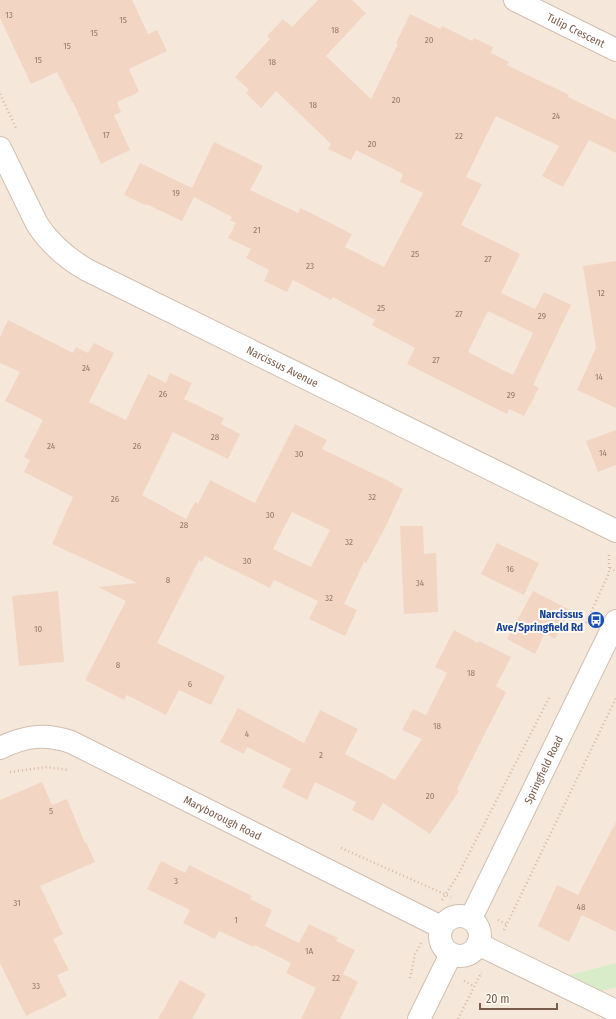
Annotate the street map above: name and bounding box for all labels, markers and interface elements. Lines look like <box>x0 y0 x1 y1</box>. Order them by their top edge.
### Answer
house number: 13 <box>5 10 13 20</box>
street label: Tulip Crescent <box>545 11 607 51</box>
house number: 15 <box>119 15 127 25</box>
house number: 18 <box>331 25 340 35</box>
house number: 15 <box>90 28 98 38</box>
house number: 20 <box>425 35 434 45</box>
house number: 15 <box>63 41 71 51</box>
house number: 15 <box>34 55 42 65</box>
house number: 18 <box>268 57 277 67</box>
house number: 20 <box>392 95 401 105</box>
house number: 18 <box>309 100 318 110</box>
house number: 24 <box>552 111 561 121</box>
house number: 17 <box>102 130 110 140</box>
house number: 22 <box>455 131 463 141</box>
house number: 20 <box>368 139 377 149</box>
house number: 19 <box>172 188 180 198</box>
house number: 21 <box>253 225 261 235</box>
house number: 25 <box>411 249 419 259</box>
house number: 27 <box>484 254 492 264</box>
house number: 23 <box>306 261 314 271</box>
house number: 12 <box>597 288 605 298</box>
house number: 25 <box>377 303 385 313</box>
house number: 27 <box>455 309 463 319</box>
house number: 29 <box>538 311 546 321</box>
street label: Narcissus Avenue <box>244 344 320 390</box>
house number: 27 <box>432 355 440 365</box>
house number: 24 <box>82 363 91 373</box>
house number: 14 <box>595 372 604 382</box>
house number: 26 <box>159 389 168 399</box>
house number: 29 <box>507 390 515 400</box>
house number: 28 <box>211 432 220 442</box>
house number: 24 <box>47 441 56 451</box>
house number: 26 <box>133 441 142 451</box>
house number: 14 <box>599 448 608 458</box>
house number: 30 <box>295 449 304 459</box>
house number: 32 <box>368 492 376 502</box>
house number: 26 <box>111 494 120 504</box>
house number: 30 <box>266 510 275 520</box>
house number: 28 <box>180 520 189 530</box>
house number: 32 <box>345 537 353 547</box>
house number: 30 <box>243 556 252 566</box>
house number: 16 <box>506 564 515 574</box>
house number: 8 <box>166 575 171 585</box>
house number: 34 <box>416 578 425 588</box>
house number: 32 <box>325 593 333 603</box>
place label: Narcissus Ave/Springfield Rd <box>496 608 583 634</box>
bus stop icon: Narcissus Ave/Springfield Rd <box>586 610 606 630</box>
house number: 10 <box>34 624 42 634</box>
house number: 8 <box>116 660 121 670</box>
house number: 18 <box>467 668 476 678</box>
house number: 6 <box>188 679 193 689</box>
house number: 18 <box>433 721 442 731</box>
house number: 4 <box>245 729 250 739</box>
street label: Springfield Road <box>522 734 566 806</box>
house number: 2 <box>319 750 323 760</box>
house number: 20 <box>426 791 435 801</box>
street label: Maryborough Road <box>181 793 263 843</box>
house number: 5 <box>49 806 53 816</box>
house number: 3 <box>174 876 178 886</box>
house number: 31 <box>13 898 21 908</box>
house number: 48 <box>577 902 586 912</box>
house number: 1 <box>234 915 238 925</box>
house number: 1A <box>305 946 313 956</box>
house number: 22 <box>332 973 340 983</box>
house number: 33 <box>32 981 40 991</box>
scale bar <box>480 985 557 1011</box>
text: 20 m <box>486 992 510 1006</box>

